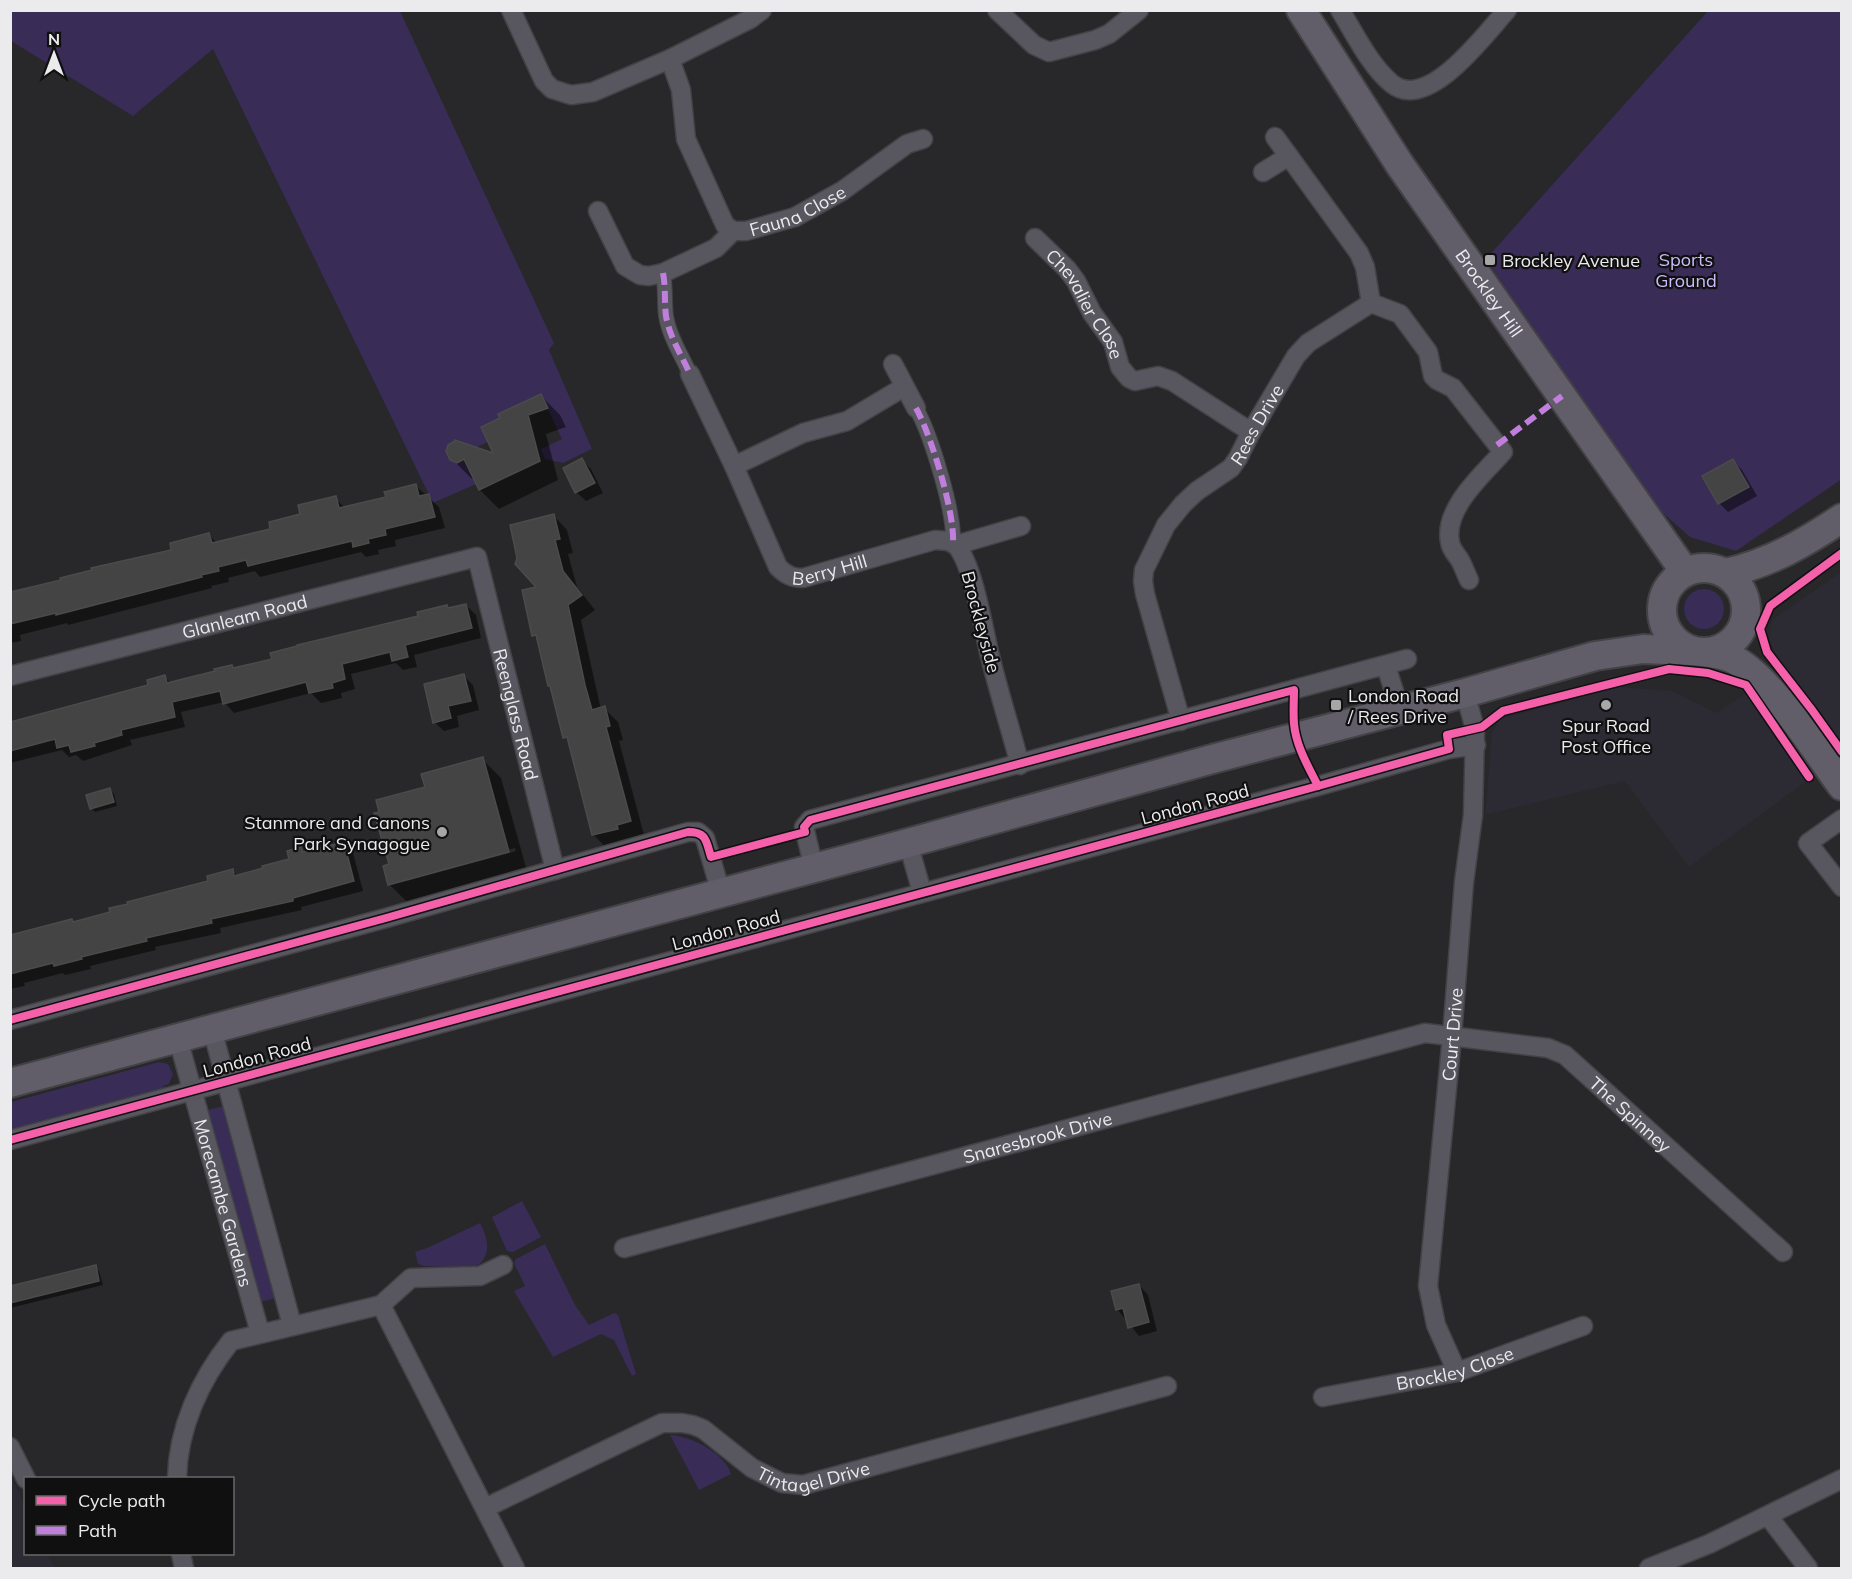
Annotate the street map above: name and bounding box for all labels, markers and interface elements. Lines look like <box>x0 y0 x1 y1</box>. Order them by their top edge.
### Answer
north arrow <box>24 24 84 84</box>
text: N <box>48 29 60 49</box>
street label: Fauna Close <box>747 180 849 241</box>
street label: Chevalier Close <box>1041 244 1129 361</box>
street label: Brockley Hill <box>1451 244 1528 341</box>
park label: Sports Ground <box>1655 248 1717 292</box>
place label: Brockley Avenue <box>1502 249 1640 272</box>
marker: Brockley Avenue <box>1483 253 1497 267</box>
street label: Rees Drive <box>1225 380 1288 470</box>
street label: Berry Hill <box>791 549 870 590</box>
street label: Brockleyside <box>956 569 1006 675</box>
street label: Glanleam Road <box>179 589 310 643</box>
street label: Reenglass Road <box>489 646 544 783</box>
place label: London Road / Rees Drive <box>1347 684 1459 728</box>
marker: London Road / Rees Drive <box>1329 698 1343 712</box>
marker: Spur Road Post Office <box>1599 698 1613 712</box>
place label: Spur Road Post Office <box>1561 714 1651 758</box>
street label: London Road <box>1138 779 1252 829</box>
place label: Stanmore and Canons Park Synagogue <box>244 811 430 855</box>
marker: Stanmore and Canons Park Synagogue <box>435 825 449 839</box>
street label: London Road <box>669 905 783 955</box>
street label: Court Drive <box>1436 987 1467 1082</box>
street label: London Road <box>200 1032 314 1082</box>
street label: The Spinney <box>1585 1071 1677 1157</box>
street label: Snaresbrook Drive <box>960 1106 1114 1168</box>
street label: Morecambe Gardens <box>189 1116 258 1289</box>
street label: Brockley Close <box>1394 1341 1517 1395</box>
street label: Tintagel Drive <box>753 1456 872 1497</box>
legend <box>24 1477 234 1555</box>
text: Cycle path <box>78 1489 165 1512</box>
text: Path <box>78 1519 117 1542</box>

